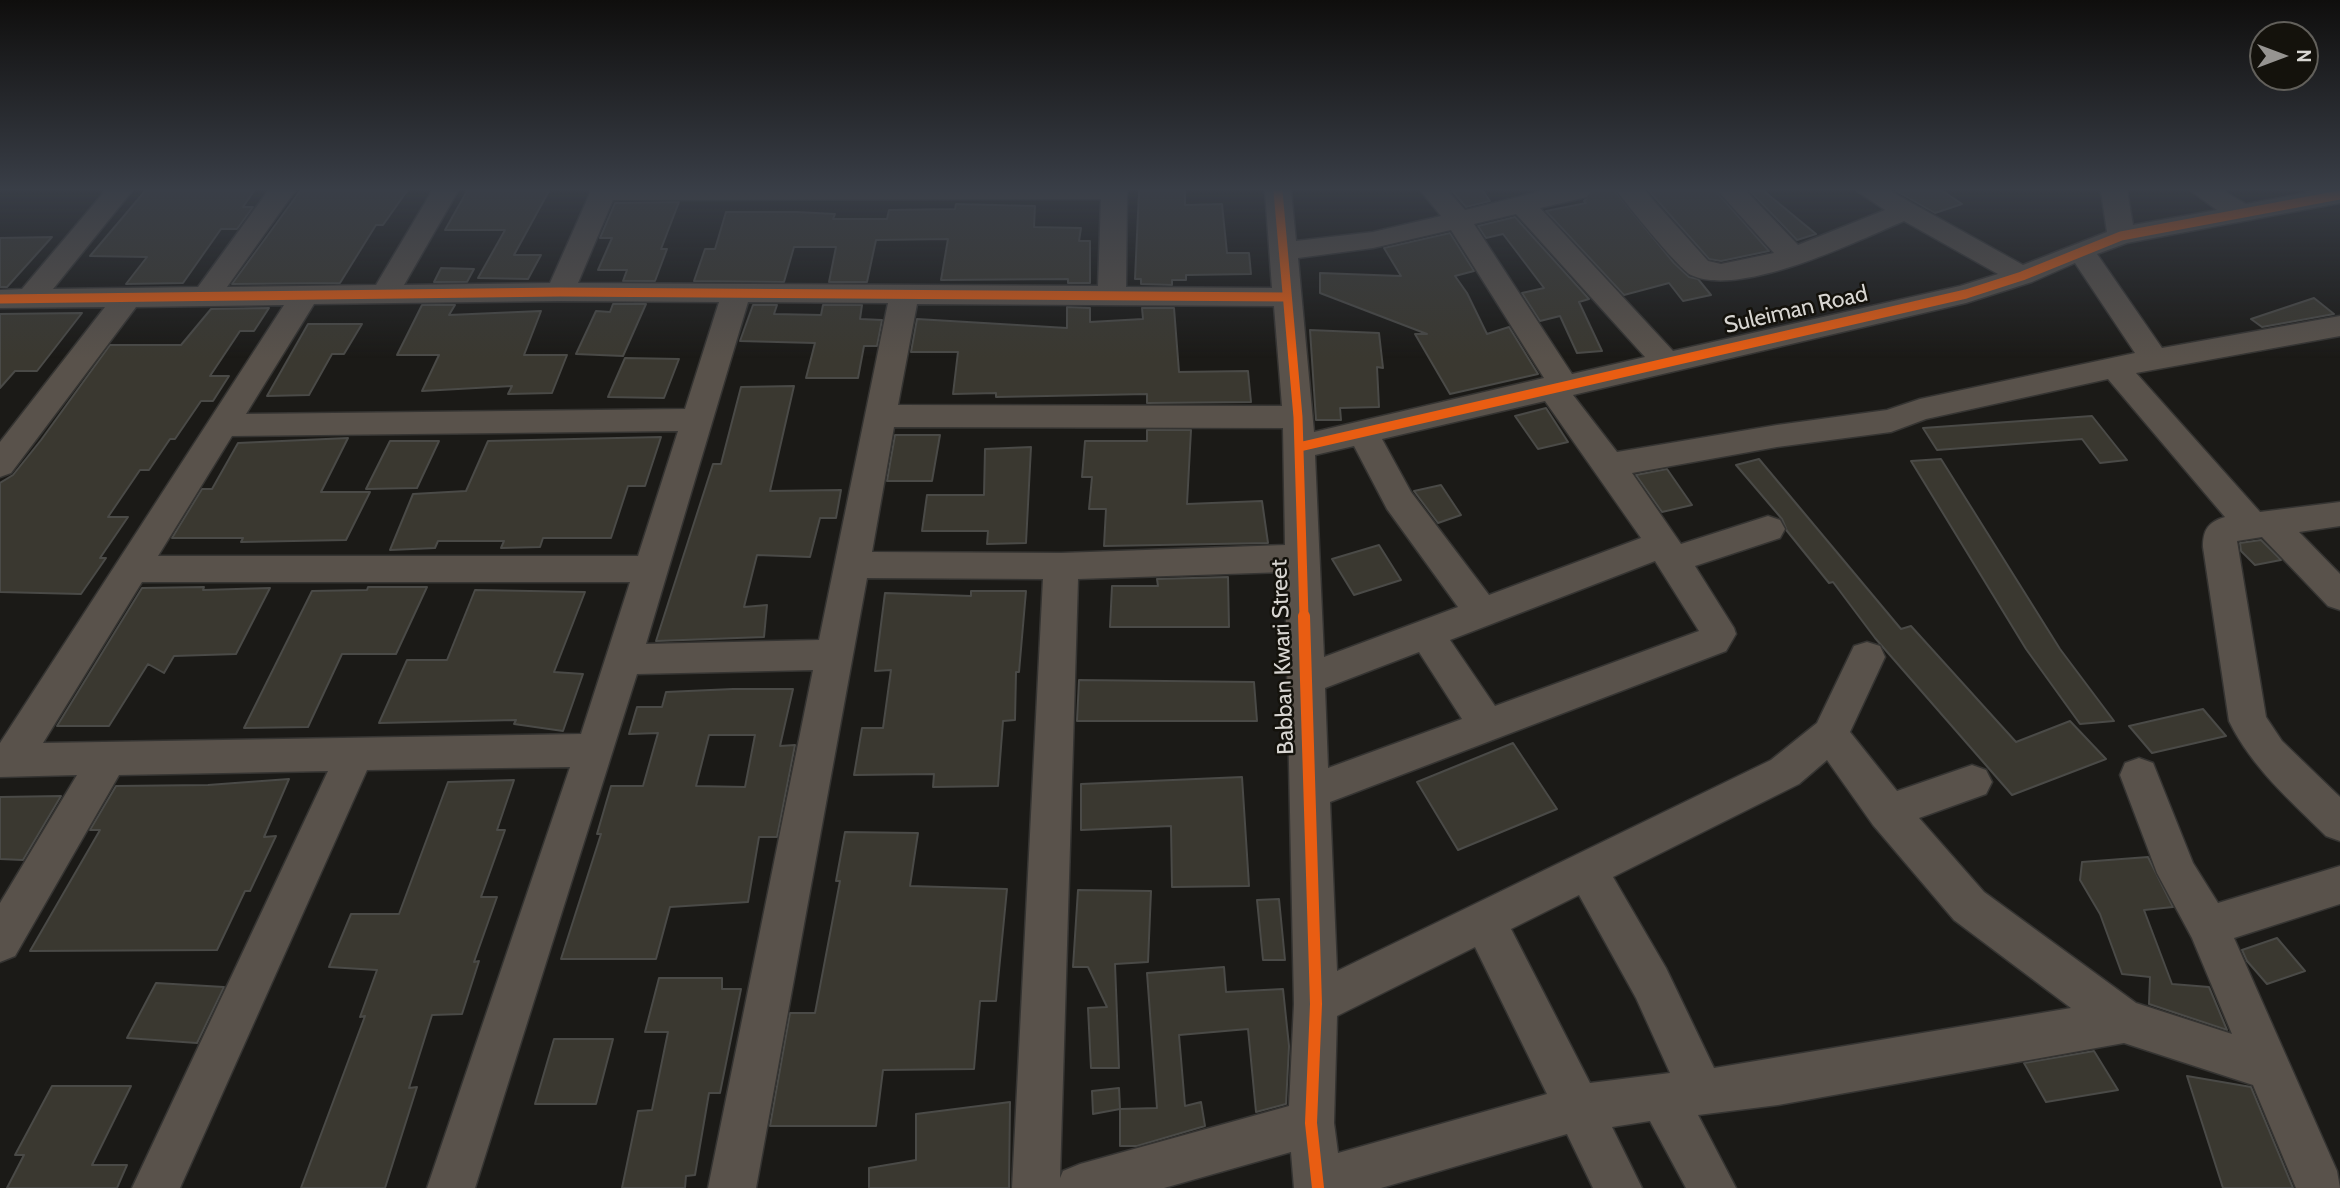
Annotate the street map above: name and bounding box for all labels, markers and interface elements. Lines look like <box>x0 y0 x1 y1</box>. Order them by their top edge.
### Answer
north arrow <box>2249 21 2319 91</box>
text: N <box>2292 49 2315 63</box>
street label: Suleiman Road <box>1722 280 1870 340</box>
street label: Babban Kwari Street <box>1266 559 1300 755</box>

